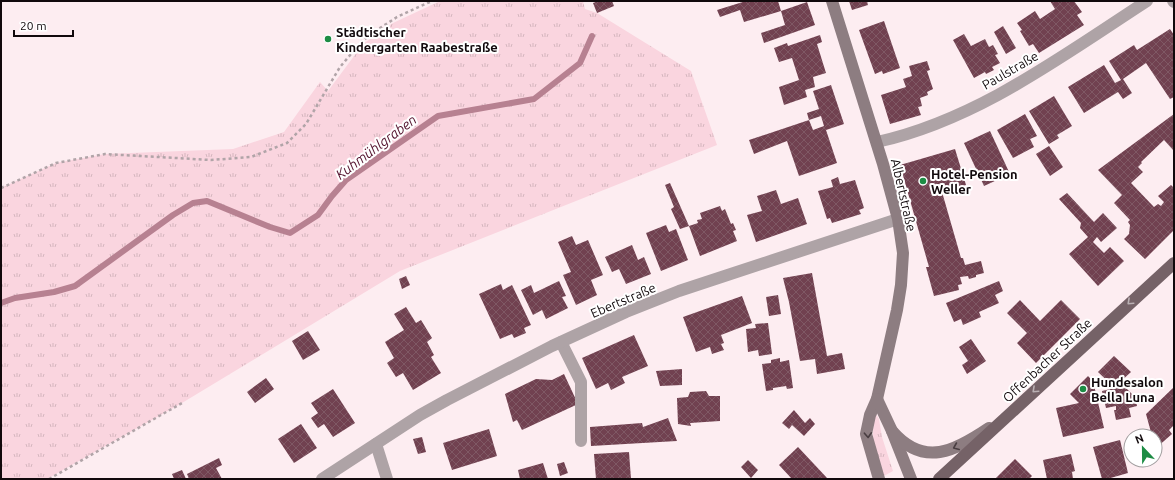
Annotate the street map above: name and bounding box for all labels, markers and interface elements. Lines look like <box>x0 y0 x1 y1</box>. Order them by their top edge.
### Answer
scale bar <box>14 12 73 38</box>
text: 20 m <box>20 19 47 32</box>
place label: Städtischer Kindergarten Raabestraße <box>336 25 498 54</box>
marker: Städtischer Kindergarten Raabestraße <box>323 34 333 44</box>
street label: Paulstraße <box>979 48 1041 92</box>
water label: Kuhmühlgraben <box>332 111 420 183</box>
street label: Albertstraße <box>889 157 919 233</box>
place label: Hotel-Pension Weller <box>931 167 1018 196</box>
marker: Hotel-Pension Weller <box>918 176 928 186</box>
street label: Ebertstraße <box>588 280 658 320</box>
one-way arrow <box>1127 297 1135 305</box>
street label: Offenbacher Straße <box>1000 315 1094 405</box>
place label: Hundesalon Bella Luna <box>1091 375 1163 404</box>
marker: Hundesalon Bella Luna <box>1078 384 1088 394</box>
one-way arrow <box>1032 385 1039 392</box>
north arrow <box>1123 428 1163 468</box>
one-way arrow <box>864 432 872 438</box>
text: N <box>1133 432 1145 446</box>
one-way arrow <box>953 442 961 450</box>

